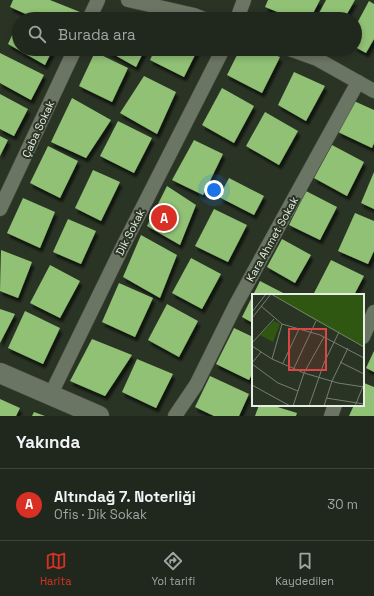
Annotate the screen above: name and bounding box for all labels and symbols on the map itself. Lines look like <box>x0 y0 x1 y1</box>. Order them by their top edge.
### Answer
street label: Çaba Sokak <box>19 98 57 160</box>
your location <box>204 180 224 200</box>
street label: Kara Ahmet Sokak <box>243 194 301 284</box>
pin: A <box>151 203 177 233</box>
street label: Dik Sokak <box>112 206 148 258</box>
inset map <box>252 294 364 406</box>

